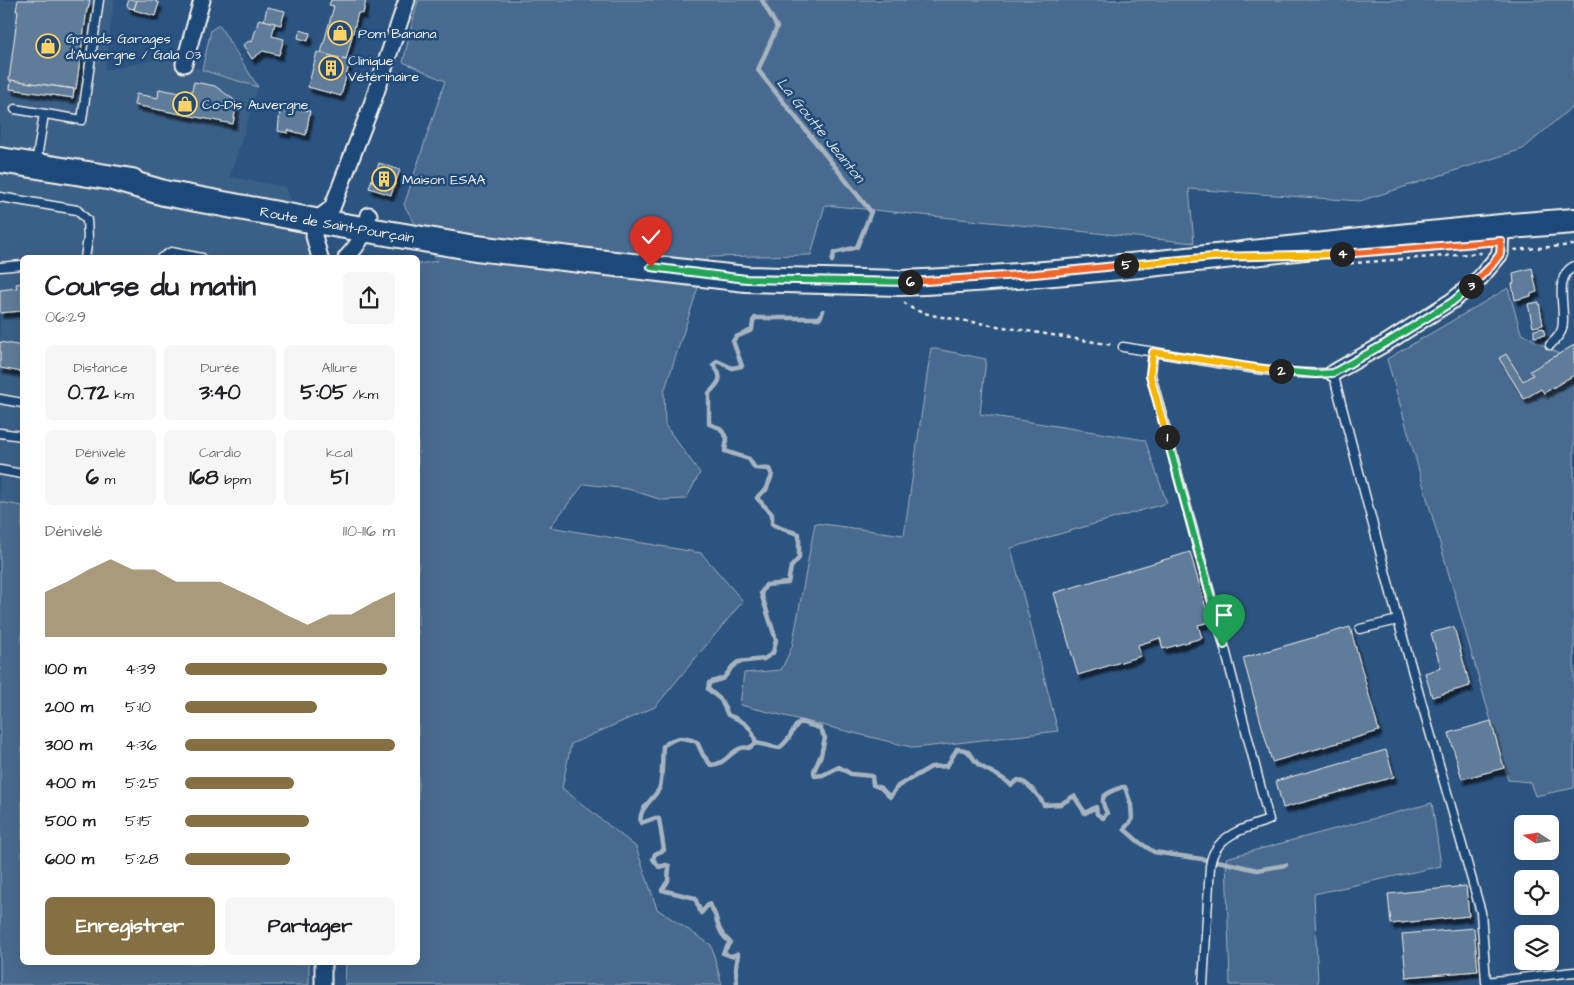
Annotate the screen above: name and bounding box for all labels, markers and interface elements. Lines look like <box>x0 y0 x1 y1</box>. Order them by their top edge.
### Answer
shop icon: Pom Banana <box>327 20 353 46</box>
place label: Pom Banana <box>358 24 437 44</box>
place label: Grands Garages d'Auvergne / Gala 03 <box>66 29 201 65</box>
shop icon: Grands Garages d'Auvergne / Gala 03 <box>35 33 61 59</box>
place label: Clinique Vétérinaire <box>348 51 419 87</box>
building icon: Clinique Vétérinaire <box>318 55 344 81</box>
water label: La Goutte Jeanton <box>772 73 871 189</box>
shop icon: Co-Dis Auvergne <box>172 91 198 117</box>
place label: Co-Dis Auvergne <box>202 95 309 115</box>
building icon: Maison ESAA <box>371 166 397 192</box>
place label: Maison ESAA <box>402 170 486 190</box>
street label: Route de Saint-Pourçain <box>258 202 416 248</box>
pin <box>630 216 672 267</box>
icon: check <box>637 223 665 251</box>
pin: 4 <box>1330 242 1354 266</box>
text: 4 <box>1338 244 1347 264</box>
pin: 5 <box>1114 252 1138 278</box>
text: 5 <box>1122 255 1131 275</box>
text: Course du matin <box>45 267 256 306</box>
pin: 6 <box>898 270 922 294</box>
button: share <box>343 272 395 324</box>
text: 6 <box>906 272 915 292</box>
pin: 3 <box>1458 274 1484 298</box>
text: 3 <box>1468 276 1475 296</box>
text: 06:29 <box>45 306 86 328</box>
text: Distance <box>73 358 128 378</box>
text: Durée <box>200 358 240 378</box>
text: Allure <box>321 358 357 378</box>
pin: 2 <box>1268 358 1294 384</box>
text: 2 <box>1277 361 1286 381</box>
text: 0.72 <box>68 378 109 407</box>
text: 3:40 <box>199 378 241 407</box>
text: 5:05 <box>300 378 347 407</box>
text: km <box>109 385 134 405</box>
text: /km <box>347 385 378 405</box>
pin: 1 <box>1154 424 1180 450</box>
text: 1 <box>1167 427 1168 447</box>
text: Dénivelé <box>75 443 126 463</box>
text: Cardio <box>199 443 241 463</box>
text: kcal <box>326 443 353 463</box>
text: 6 <box>86 463 99 492</box>
text: 168 <box>189 463 219 492</box>
text: 51 <box>331 463 348 492</box>
text: m <box>99 470 116 490</box>
text: bpm <box>219 470 251 490</box>
text: Dénivelé <box>45 520 103 542</box>
text: 110–116 m <box>343 520 395 542</box>
pin <box>1203 594 1245 645</box>
icon: arrive <box>1210 601 1238 629</box>
text: 100 m <box>45 658 86 680</box>
text: 4:39 <box>125 658 156 680</box>
text: 200 m <box>45 696 93 718</box>
text: 5:10 <box>125 696 151 718</box>
text: 300 m <box>45 734 92 756</box>
text: 4:36 <box>125 734 157 756</box>
text: 400 m <box>45 772 95 794</box>
text: 5:25 <box>125 772 159 794</box>
text: 500 m <box>45 810 95 832</box>
text: 5:15 <box>125 810 152 832</box>
north arrow <box>1514 815 1559 860</box>
map controls <box>1514 815 1559 970</box>
text: 600 m <box>45 848 94 870</box>
text: 5:28 <box>125 848 159 870</box>
button: locate <box>1514 870 1559 915</box>
button: Enregistrer <box>45 897 215 955</box>
button: Partager <box>225 897 395 955</box>
button: layers <box>1514 925 1559 970</box>

